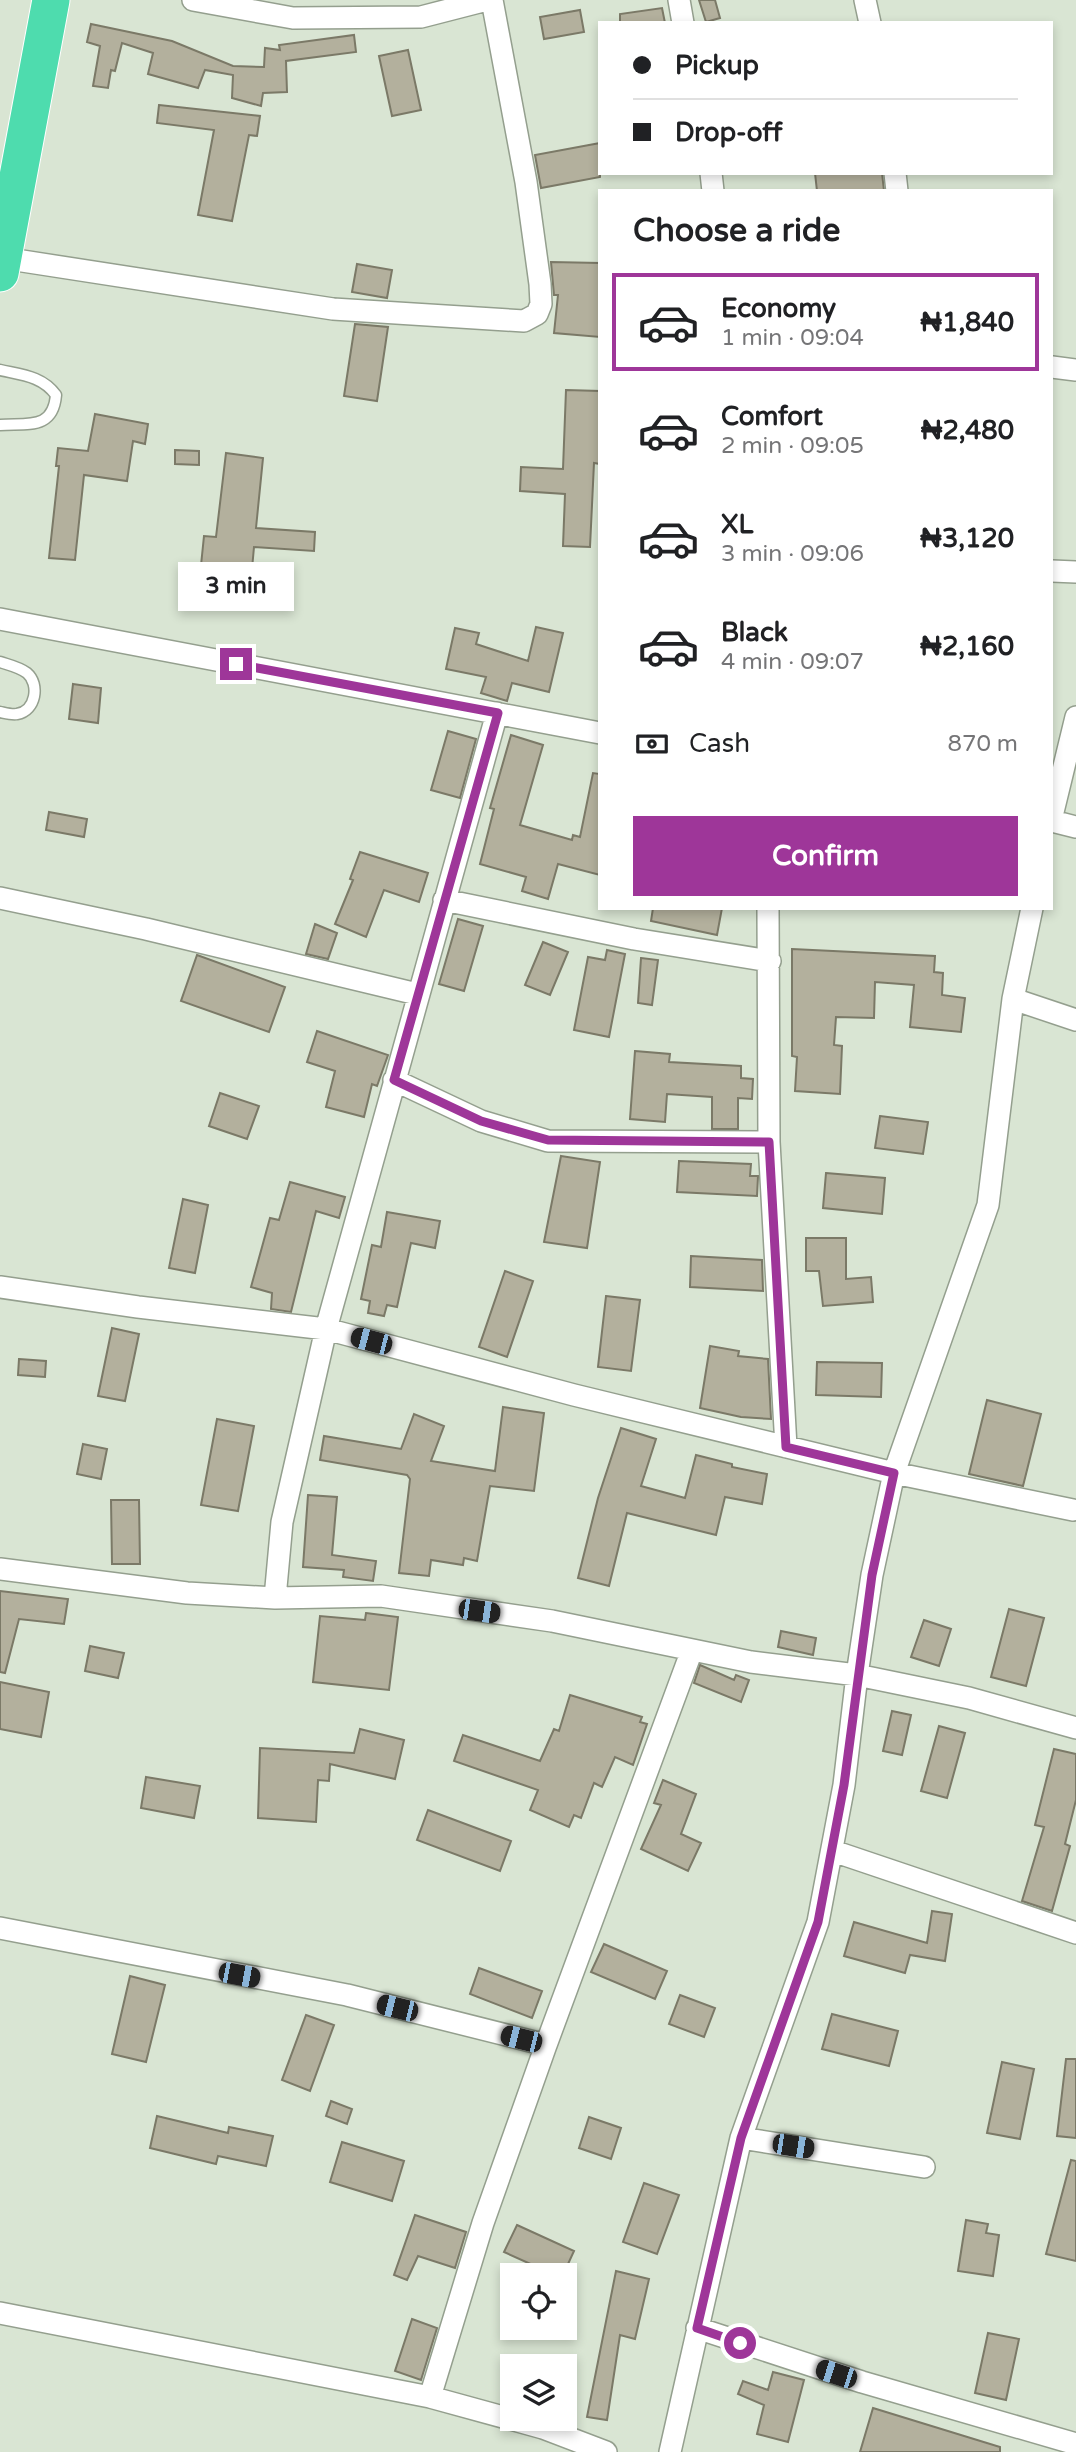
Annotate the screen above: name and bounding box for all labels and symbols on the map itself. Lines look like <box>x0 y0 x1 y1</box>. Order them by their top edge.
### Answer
callout: 3 min <box>178 562 294 612</box>
route end <box>220 648 252 680</box>
car <box>348 1325 395 1357</box>
car <box>457 1598 502 1624</box>
car <box>217 1961 262 1989</box>
car <box>375 1993 420 2023</box>
car <box>499 2024 544 2054</box>
car <box>771 2132 816 2160</box>
route start <box>724 2327 756 2359</box>
car <box>813 2358 860 2390</box>

